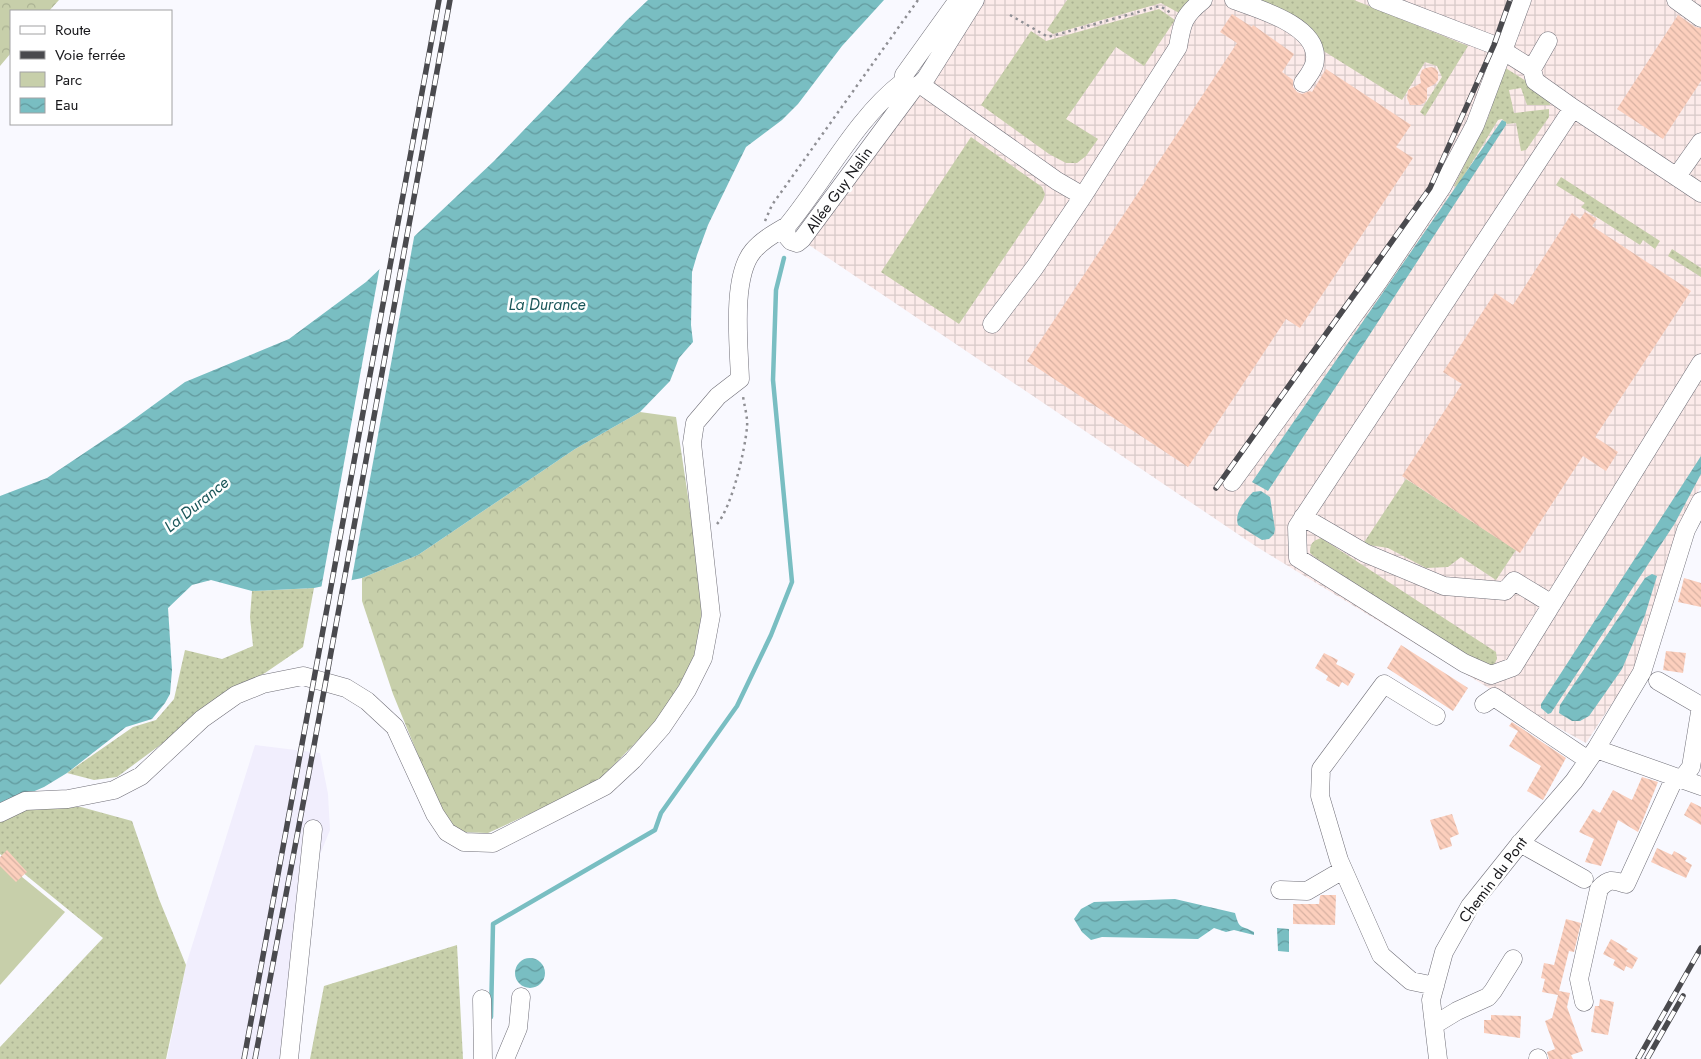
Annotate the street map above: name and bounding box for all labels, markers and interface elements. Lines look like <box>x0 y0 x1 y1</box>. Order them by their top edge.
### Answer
legend <box>10 10 172 125</box>
text: Route <box>55 19 91 41</box>
text: Voie ferrée <box>55 44 126 66</box>
text: Parc <box>55 69 82 91</box>
text: Eau <box>55 94 78 116</box>
street label: Allée Guy Nalin <box>800 143 878 237</box>
water label: La Durance <box>508 293 586 316</box>
water label: La Durance <box>159 471 234 538</box>
street label: Chemin du Pont <box>1453 832 1533 927</box>

